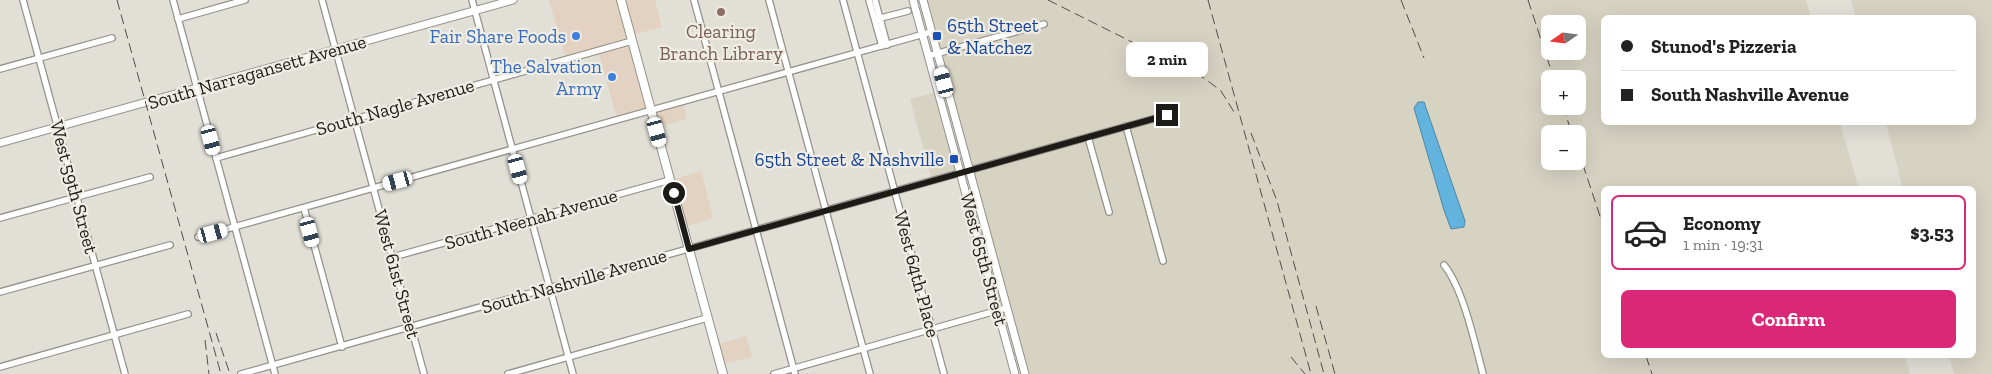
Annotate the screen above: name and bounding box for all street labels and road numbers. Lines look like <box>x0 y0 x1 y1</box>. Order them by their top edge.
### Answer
street label: South Narragansett Avenue <box>145 30 369 114</box>
street label: South Nagle Avenue <box>313 73 477 141</box>
street label: West 59th Street <box>45 118 103 256</box>
street label: South Neenah Avenue <box>442 183 620 255</box>
street label: West 65th Street <box>955 190 1013 328</box>
street label: West 61st Street <box>369 207 425 341</box>
street label: West 64th Place <box>889 208 945 340</box>
street label: South Nashville Avenue <box>479 244 669 318</box>

